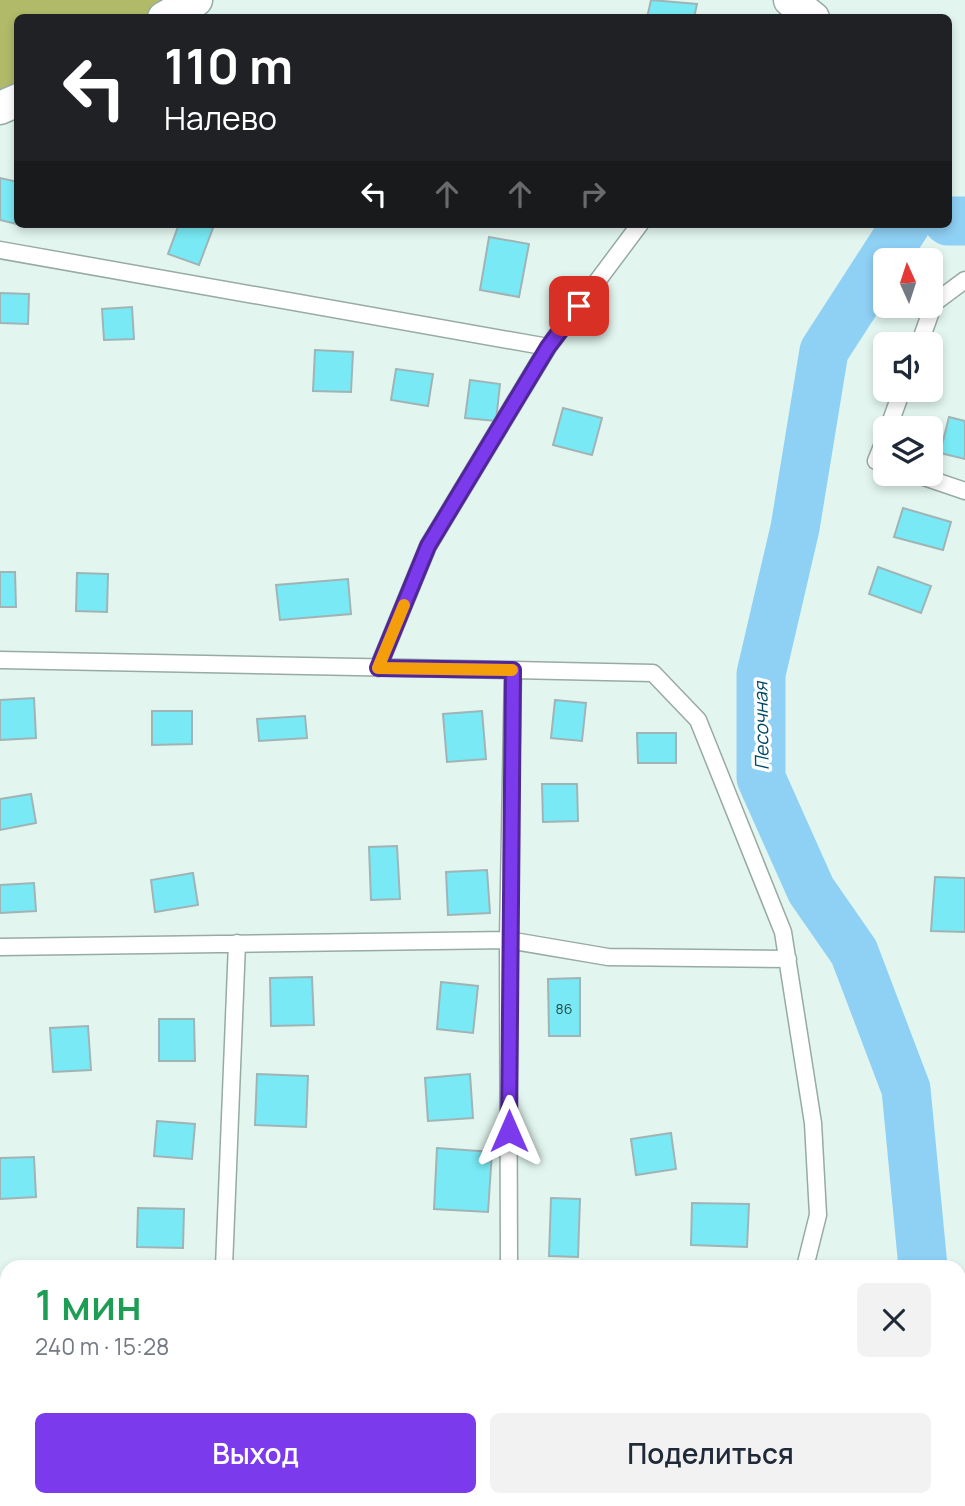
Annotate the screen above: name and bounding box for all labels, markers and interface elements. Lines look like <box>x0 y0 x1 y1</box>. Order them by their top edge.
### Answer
text: 110 m <box>164 32 293 99</box>
icon: left <box>49 42 140 133</box>
text: Налево <box>164 96 277 140</box>
icon: left <box>355 175 393 213</box>
icon: ahead <box>428 175 466 213</box>
icon: ahead <box>501 175 539 213</box>
icon: right <box>574 175 612 213</box>
north arrow <box>873 248 943 318</box>
map controls <box>873 248 943 486</box>
pin <box>549 276 609 336</box>
icon: arrive <box>560 287 598 325</box>
button: sound <box>873 332 943 402</box>
button: layers <box>873 416 943 486</box>
water label: Песочная <box>747 680 775 770</box>
house number: 86 <box>556 999 572 1018</box>
position arrow <box>472 1094 546 1168</box>
text: 1 мин <box>35 1275 142 1333</box>
button: close <box>857 1283 931 1357</box>
text: 240 m · 15:28 <box>35 1330 169 1362</box>
button: Выход <box>35 1413 476 1493</box>
button: Поделиться <box>490 1413 931 1493</box>

